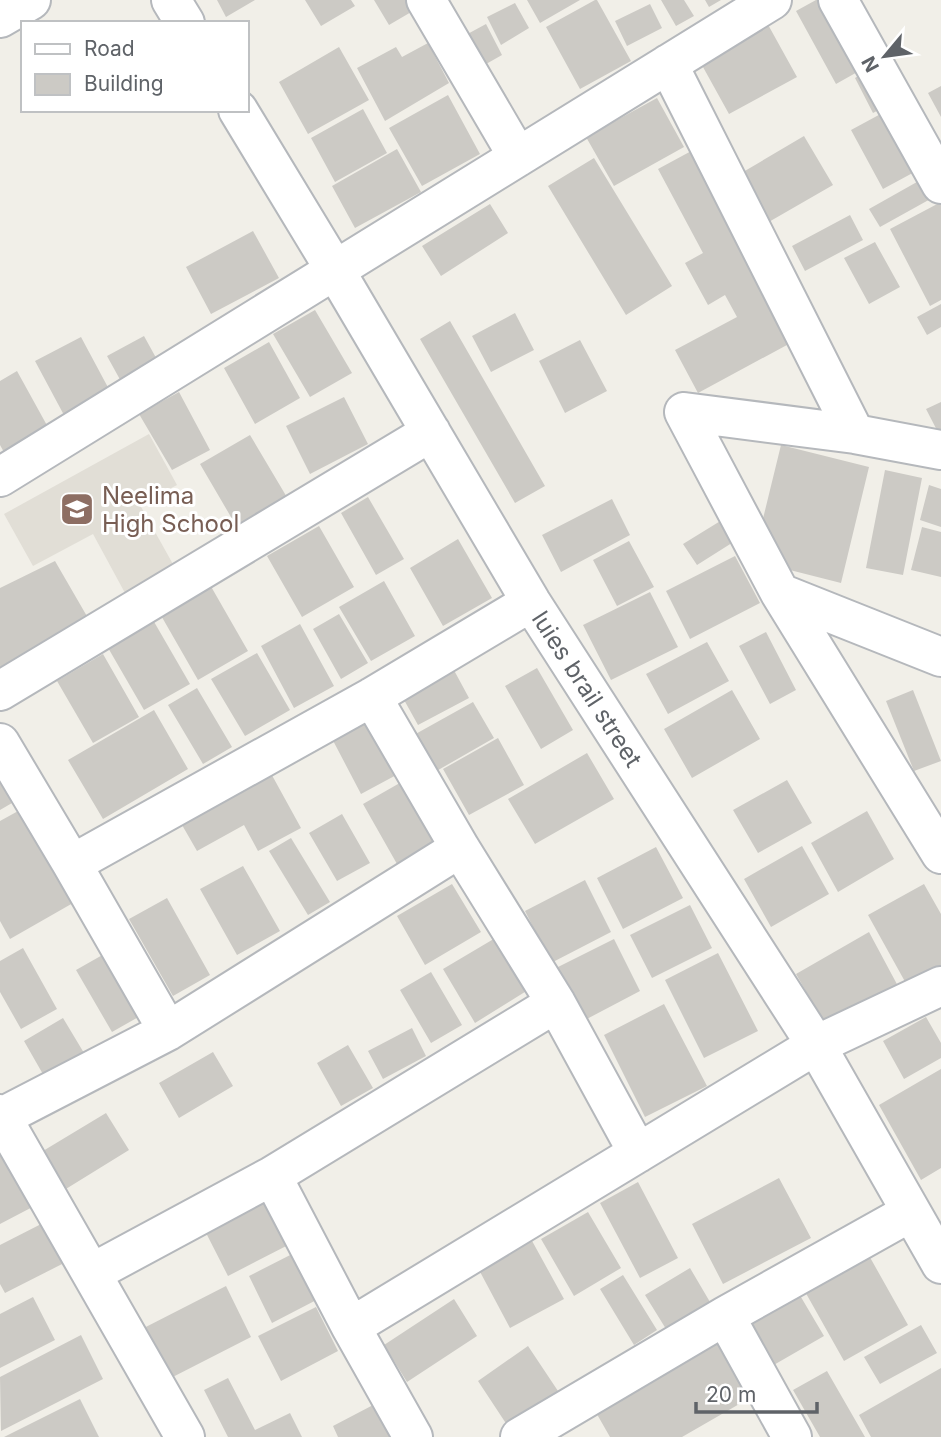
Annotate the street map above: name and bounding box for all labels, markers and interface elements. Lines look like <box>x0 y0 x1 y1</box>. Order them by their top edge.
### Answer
legend <box>21 21 248 112</box>
north arrow <box>850 21 920 91</box>
text: Road <box>84 36 135 61</box>
text: N <box>857 52 884 76</box>
text: Building <box>84 71 164 96</box>
place label: Neelima High School <box>102 481 239 538</box>
school or university icon: Neelima High School <box>58 490 96 528</box>
street label: luies brail street <box>526 606 648 772</box>
scale bar <box>696 1370 817 1414</box>
text: 20 m <box>706 1382 756 1407</box>

